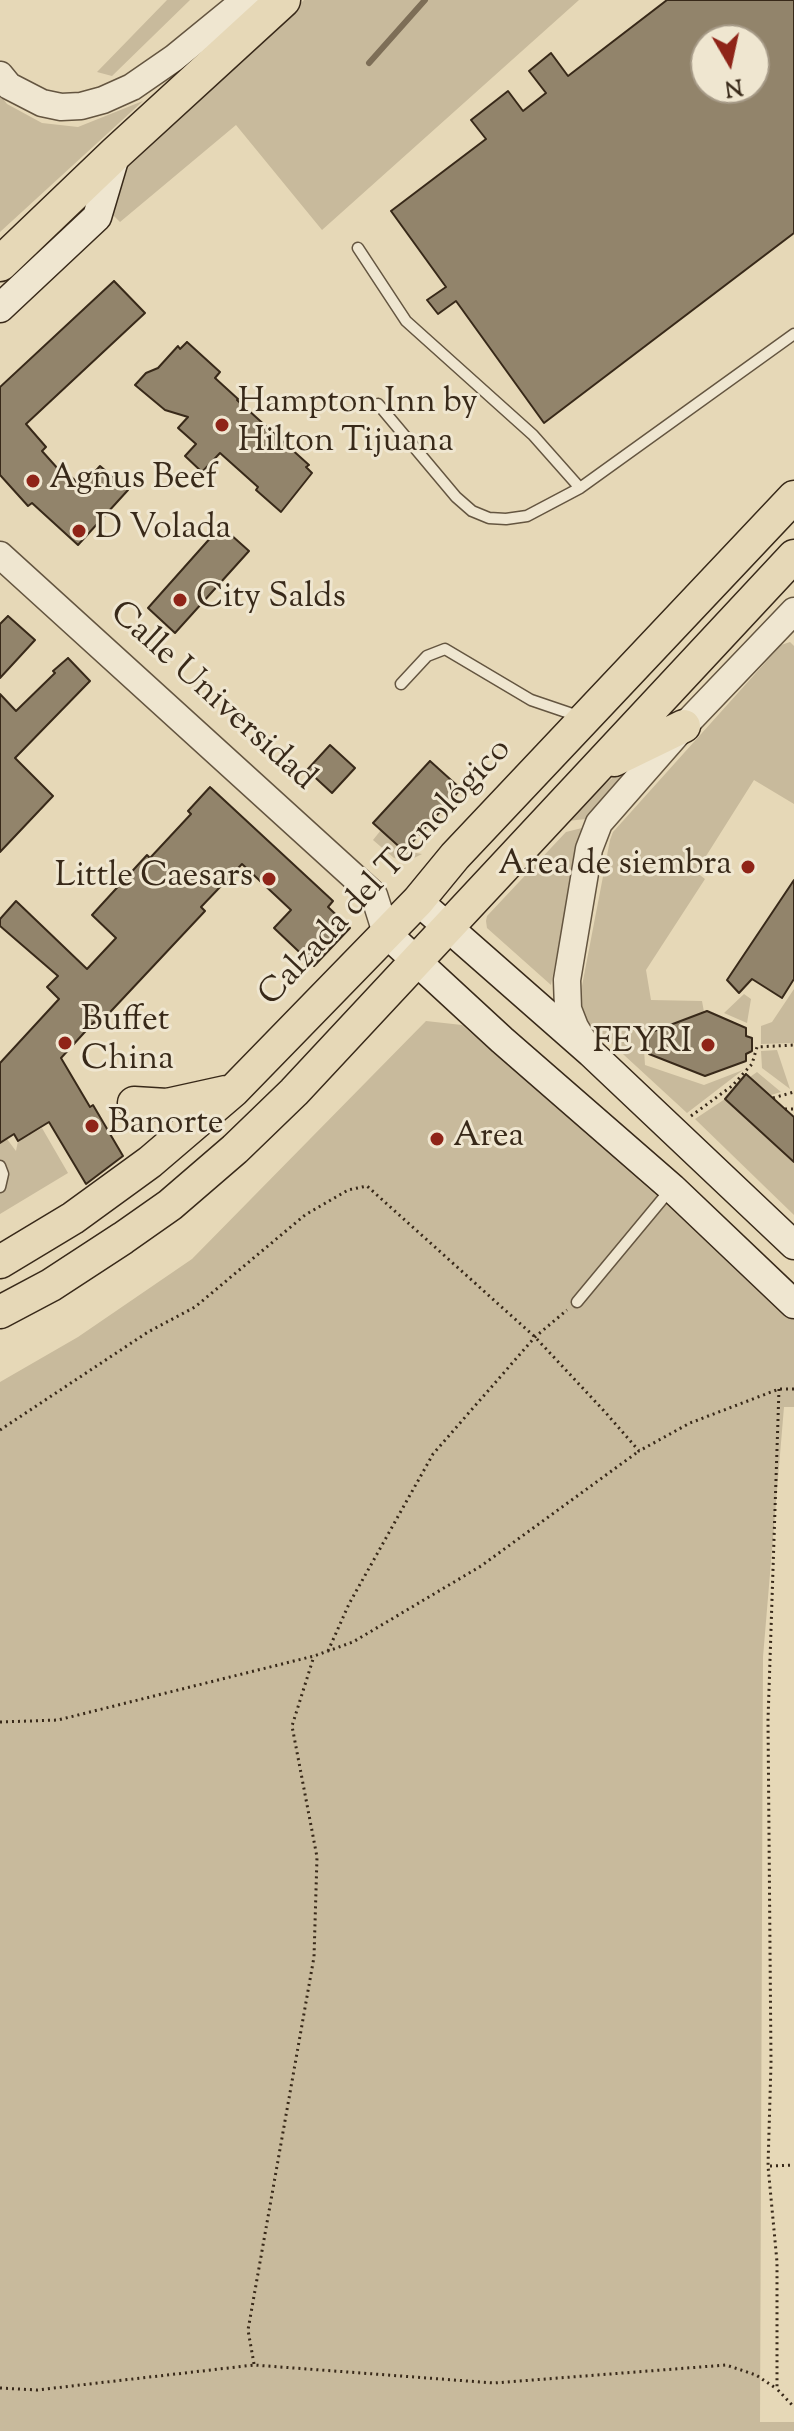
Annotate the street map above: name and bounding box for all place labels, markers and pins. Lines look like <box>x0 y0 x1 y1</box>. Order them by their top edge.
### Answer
place label: Hampton Inn by Hilton Tijuana <box>238 385 478 464</box>
marker: Hampton Inn by Hilton Tijuana <box>213 416 231 434</box>
place label: Agnus Beef <box>49 461 217 501</box>
marker: Agnus Beef <box>24 472 42 490</box>
place label: D Volada <box>95 511 231 551</box>
marker: D Volada <box>70 522 88 540</box>
place label: City Salds <box>196 580 346 620</box>
marker: City Salds <box>171 591 189 609</box>
place label: Area de siembra <box>498 847 732 887</box>
marker: Area de siembra <box>739 858 757 876</box>
place label: Little Caesars <box>55 859 253 899</box>
marker: Little Caesars <box>260 870 278 888</box>
place label: Buffet China <box>81 1003 174 1082</box>
place label: FEYRI <box>593 1025 692 1065</box>
marker: Buffet China <box>56 1034 74 1052</box>
marker: FEYRI <box>699 1036 717 1054</box>
place label: Banorte <box>108 1106 224 1146</box>
marker: Banorte <box>83 1117 101 1135</box>
place label: Area <box>453 1119 524 1159</box>
marker: Area <box>428 1130 446 1148</box>

